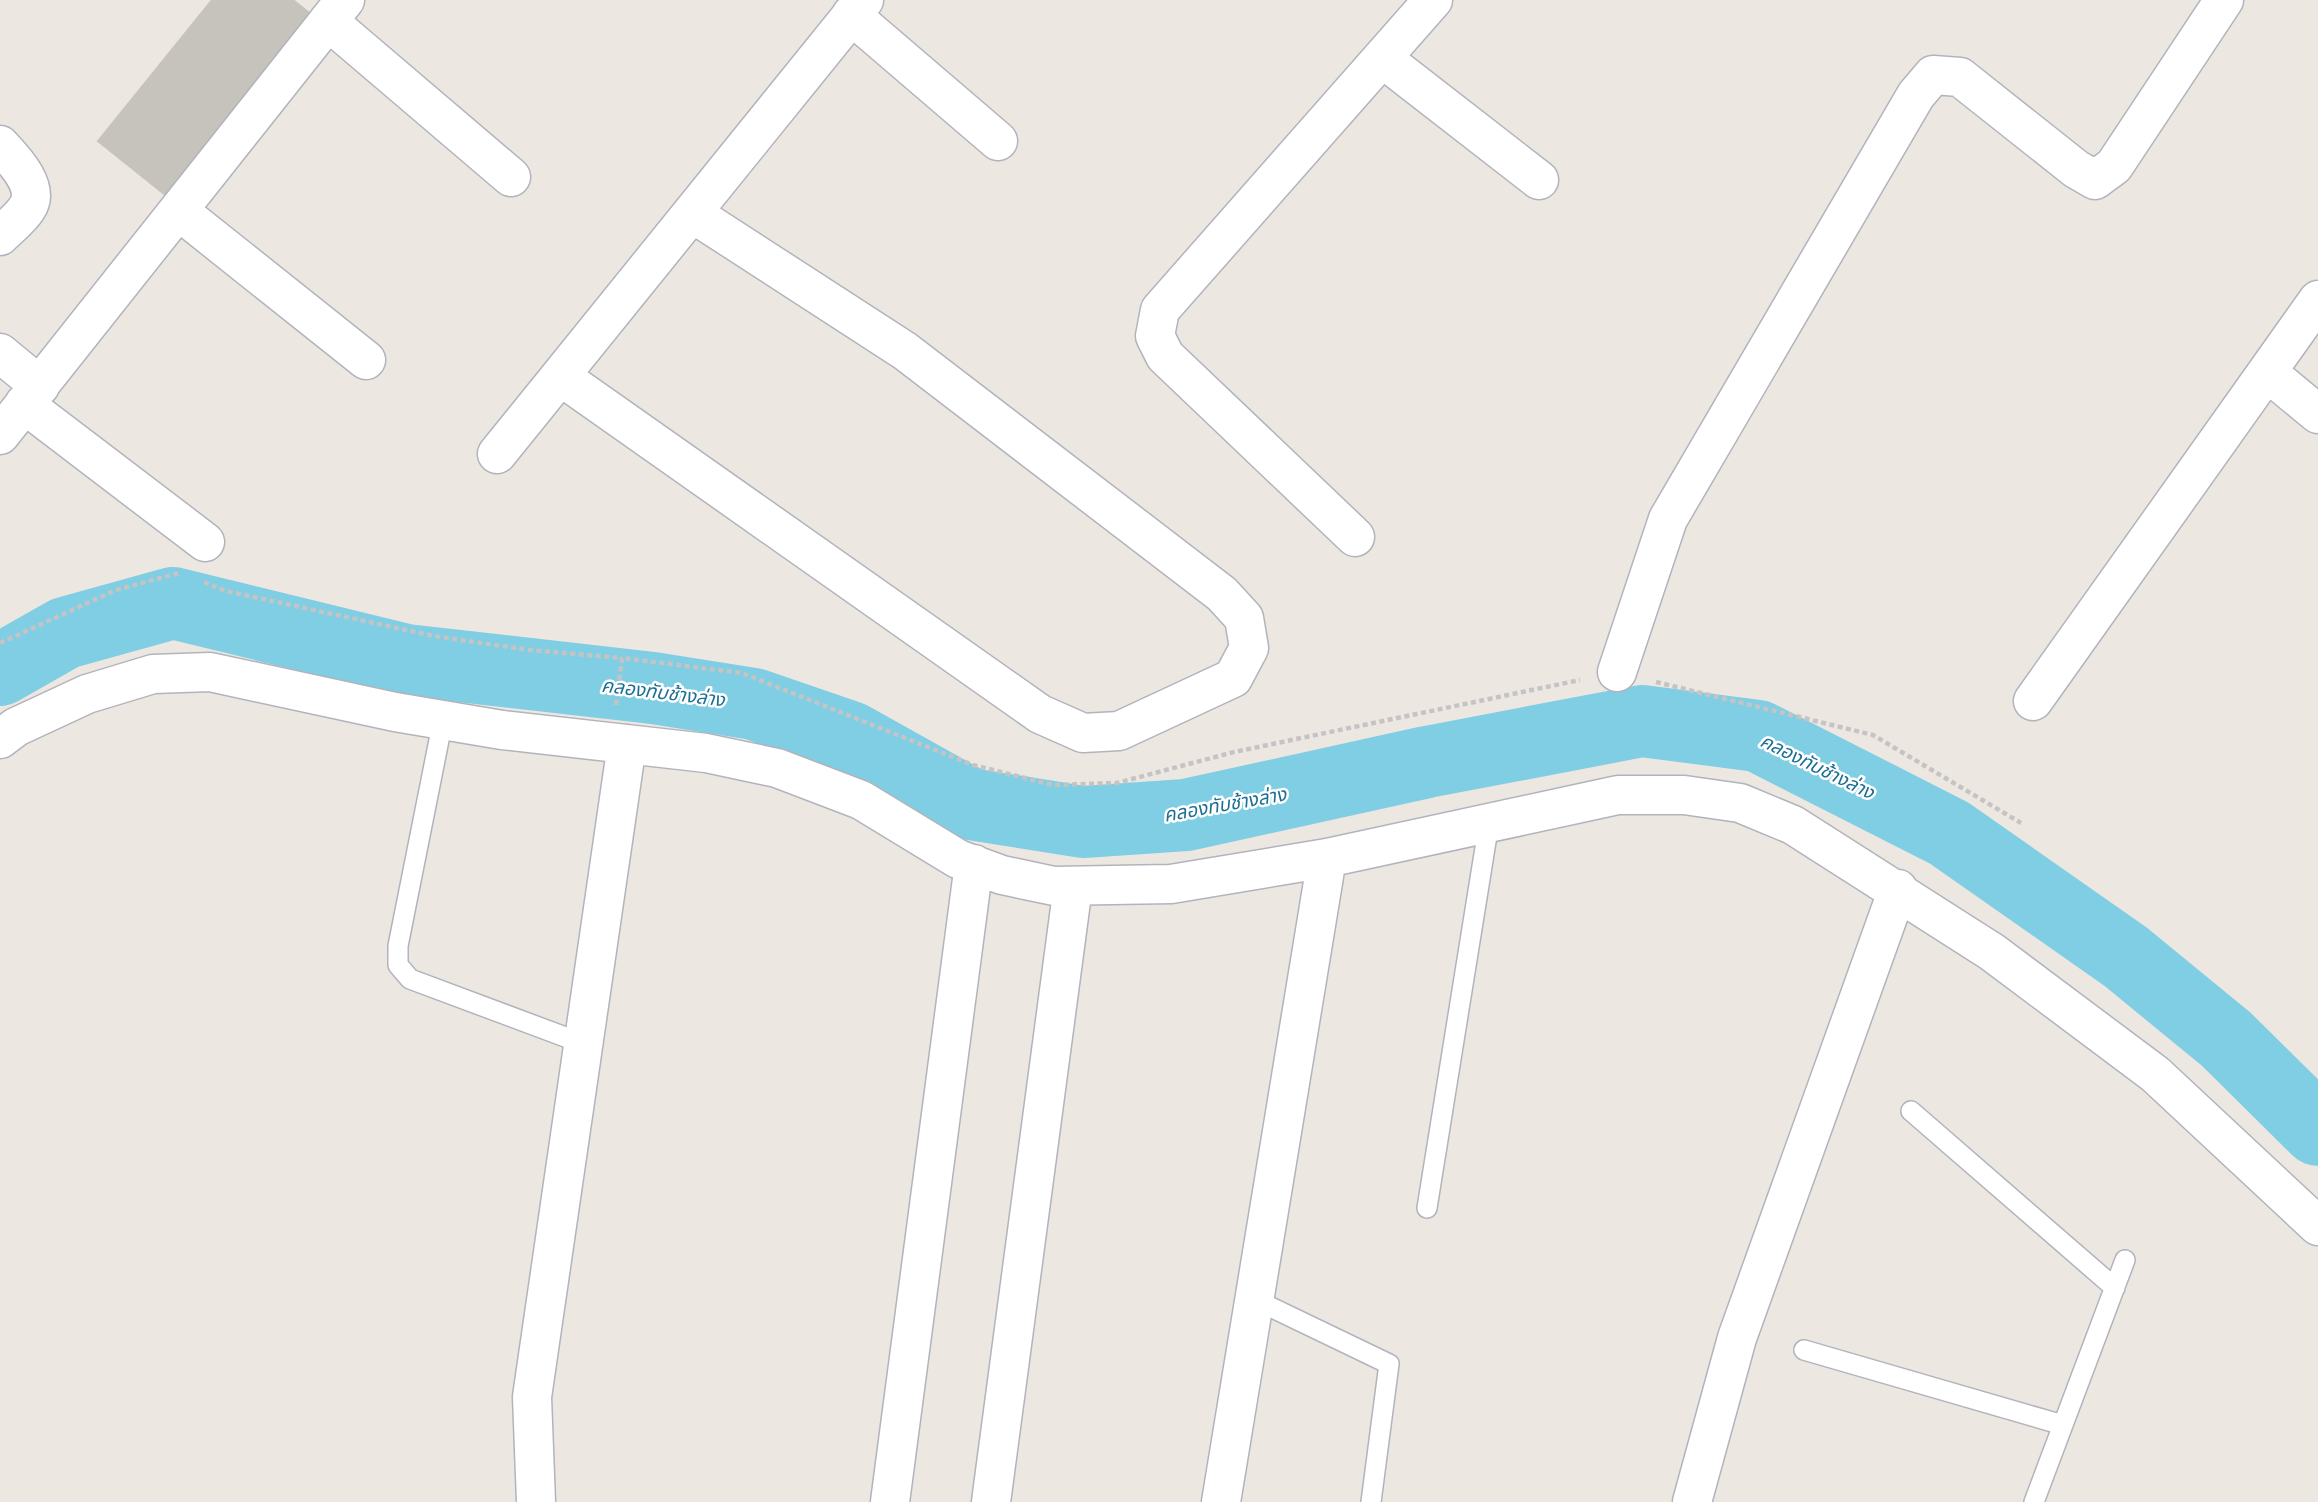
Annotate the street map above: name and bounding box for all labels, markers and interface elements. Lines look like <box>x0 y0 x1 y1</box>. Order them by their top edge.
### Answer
water label: คลองทับช้างล่าง <box>600 675 727 712</box>
water label: คลองทับช้างล่าง <box>1757 730 1878 804</box>
water label: คลองทับช้างล่าง <box>1162 783 1289 827</box>

